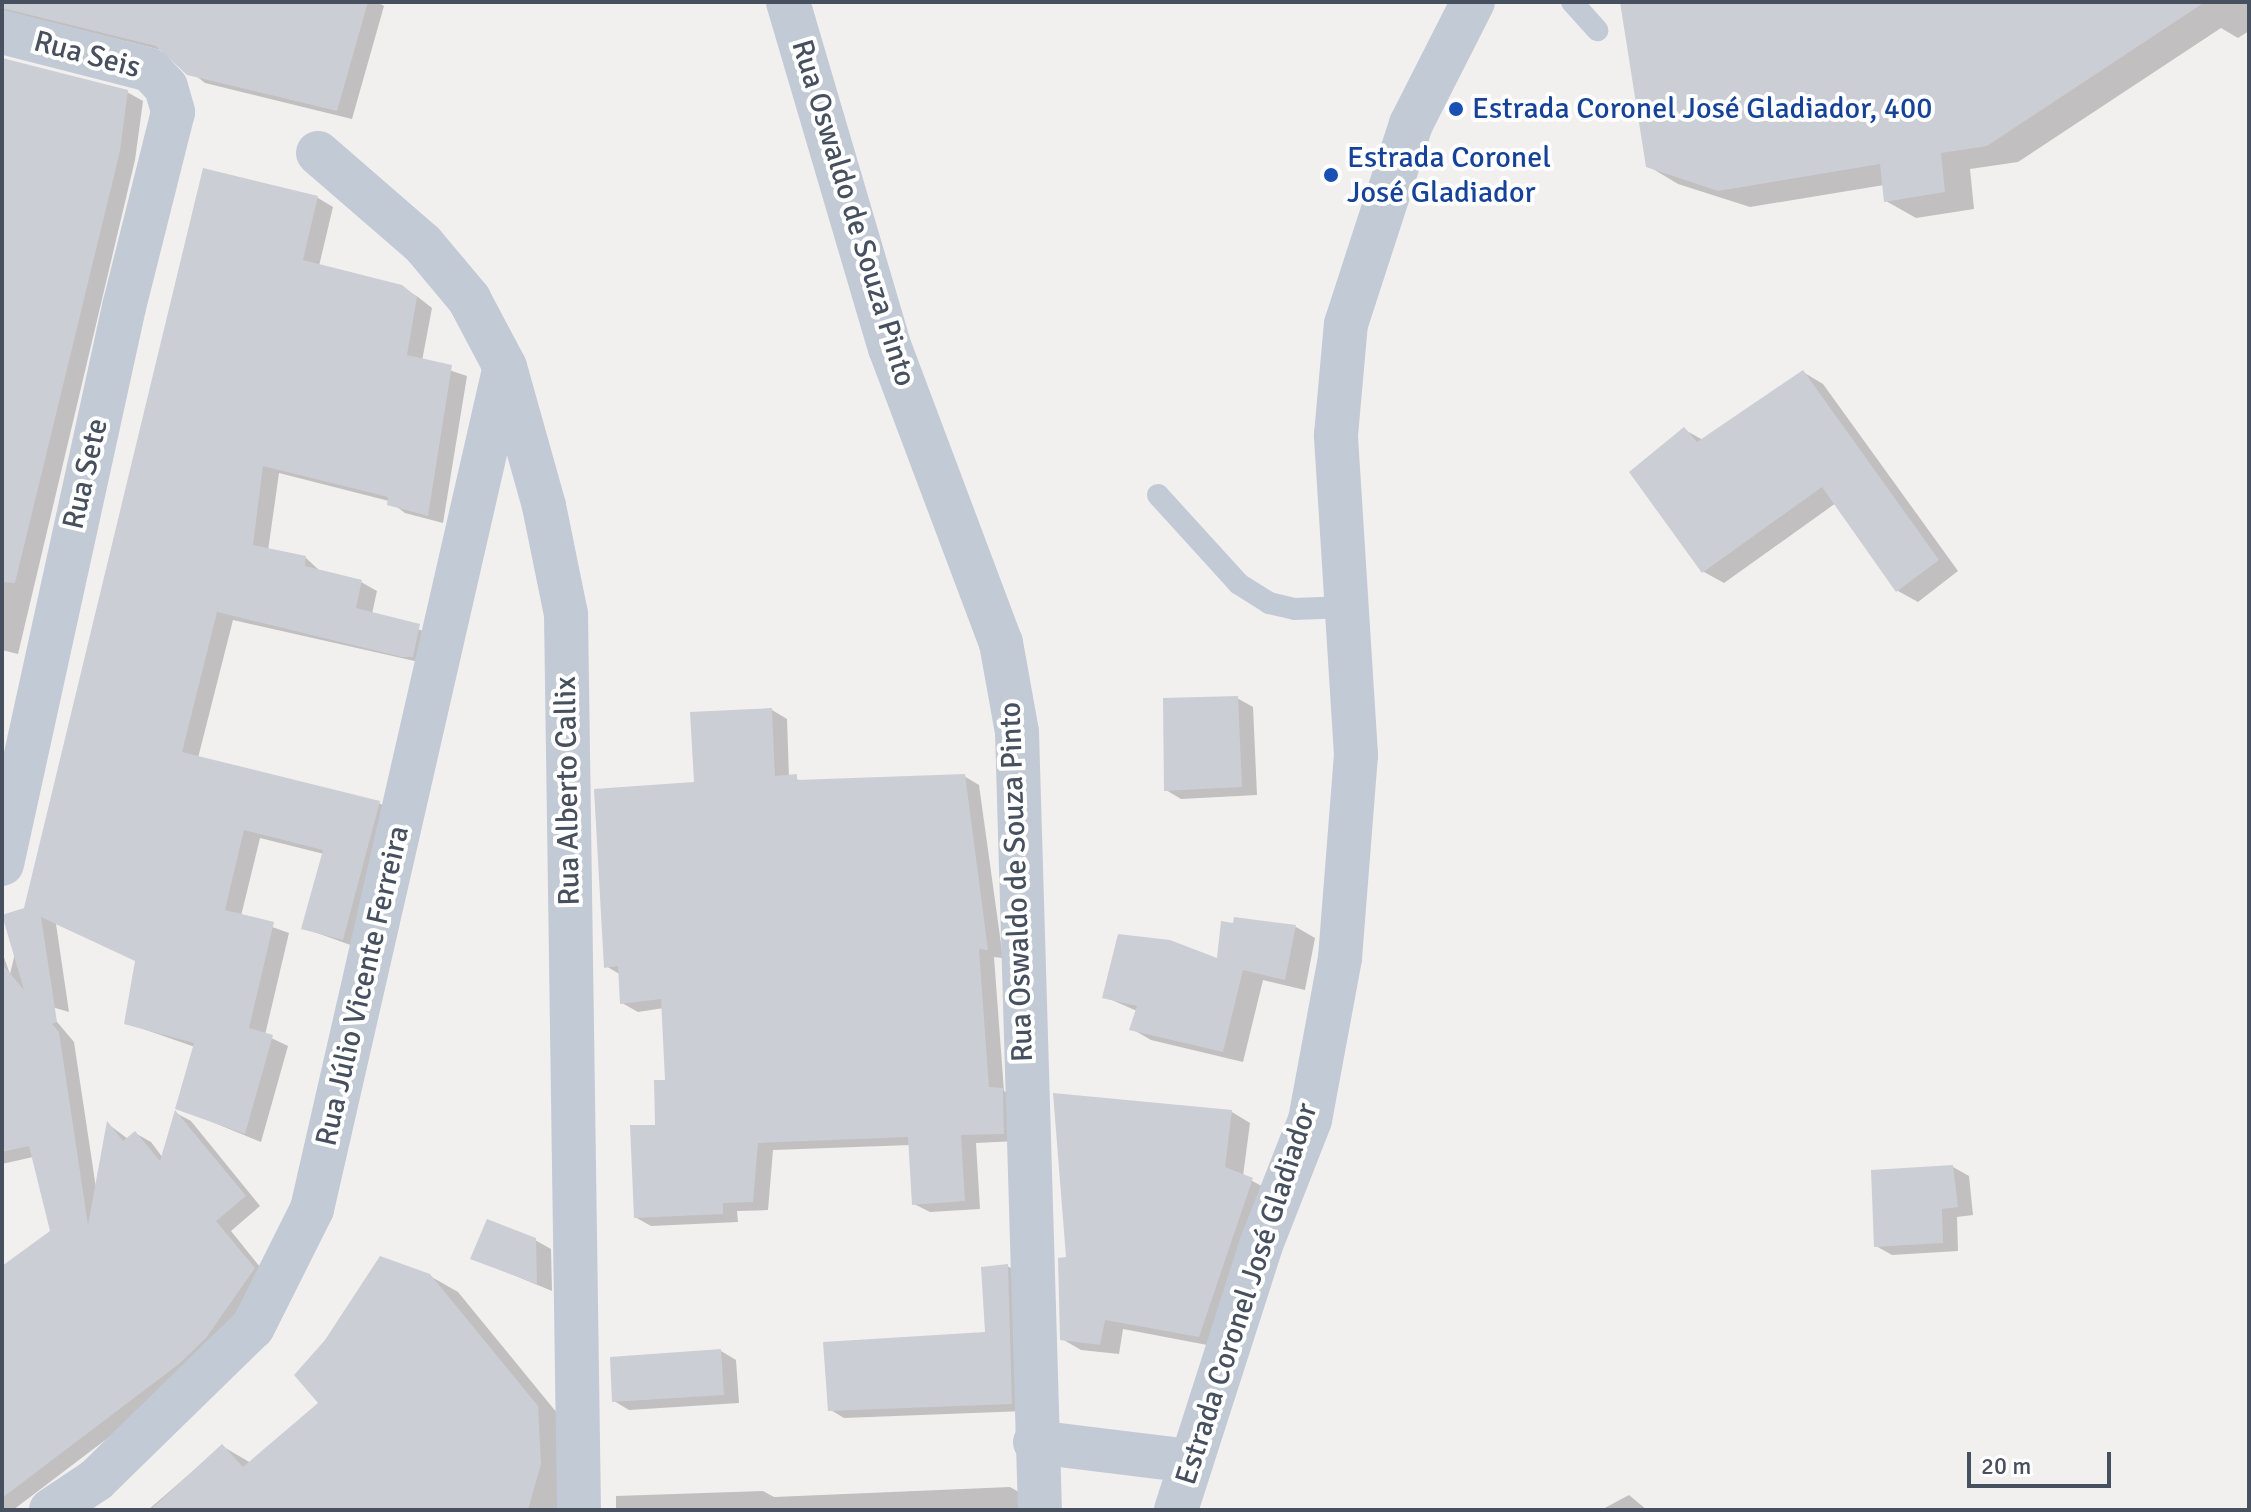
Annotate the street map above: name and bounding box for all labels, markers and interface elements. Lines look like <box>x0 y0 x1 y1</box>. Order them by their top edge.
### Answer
street label: Rua Seis <box>30 24 144 86</box>
street label: Rua Oswaldo de Souza Pinto <box>783 35 923 391</box>
place label: Estrada Coronel José Gladiador, 400 <box>1472 91 1932 127</box>
marker: Estrada Coronel José Gladiador, 400 <box>1447 100 1465 118</box>
place label: Estrada Coronel José Gladiador <box>1347 140 1551 210</box>
marker: Estrada Coronel José Gladiador <box>1322 166 1340 184</box>
street label: Rua Sete <box>56 415 116 533</box>
street label: Rua Alberto Callix <box>548 676 588 906</box>
street label: Rua Oswaldo de Souza Pinto <box>993 701 1041 1063</box>
street label: Rua Júlio Vicente Ferreira <box>309 822 417 1150</box>
street label: Estrada Coronel José Gladiador <box>1168 1099 1326 1489</box>
scale bar <box>1971 1436 2115 1486</box>
text: 20 m <box>1981 1451 2031 1481</box>

